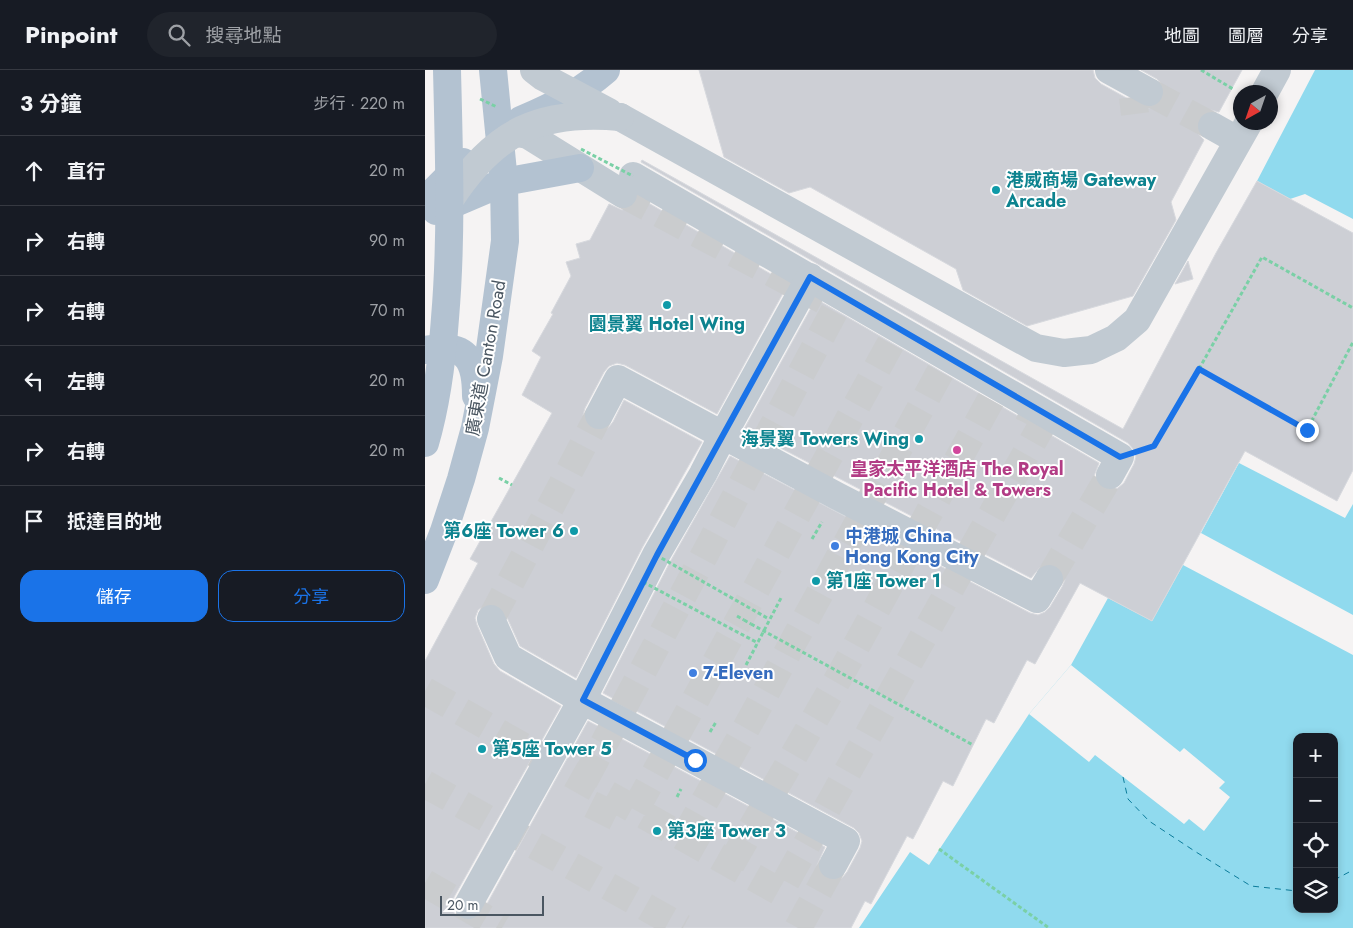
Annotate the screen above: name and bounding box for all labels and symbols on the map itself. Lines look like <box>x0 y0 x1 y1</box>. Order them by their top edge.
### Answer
north arrow <box>1233 85 1278 130</box>
place label: 港威商場 Gateway Arcade <box>1005 167 1157 214</box>
marker: 港威商場 Gateway Arcade <box>990 184 1002 196</box>
street label: 廣東道 Canton Road <box>460 278 512 438</box>
marker: 園景翼 Hotel Wing <box>661 299 673 311</box>
place label: 園景翼 Hotel Wing <box>589 311 745 337</box>
route end <box>1296 419 1319 442</box>
place label: 海景翼 Towers Wing <box>741 426 909 452</box>
marker: 海景翼 Towers Wing <box>913 433 925 445</box>
marker: 皇家太平洋酒店 The Royal Pacific Hotel & Towers <box>951 444 963 456</box>
place label: 皇家太平洋酒店 The Royal Pacific Hotel & Towers <box>850 456 1064 503</box>
place label: 第6座 Tower 6 <box>443 518 564 544</box>
place label: 中港城 China Hong Kong City <box>845 523 979 570</box>
marker: 第6座 Tower 6 <box>568 525 580 537</box>
marker: 中港城 China Hong Kong City <box>829 540 841 552</box>
place label: 第1座 Tower 1 <box>826 568 941 594</box>
marker: 第1座 Tower 1 <box>810 575 822 587</box>
place label: 7-Eleven <box>703 660 774 686</box>
marker: 7-Eleven <box>687 667 699 679</box>
place label: 第5座 Tower 5 <box>492 736 612 762</box>
marker: 第5座 Tower 5 <box>476 743 488 755</box>
route start <box>684 749 707 772</box>
place label: 第3座 Tower 3 <box>667 818 786 844</box>
marker: 第3座 Tower 3 <box>651 825 663 837</box>
scale bar <box>440 893 544 916</box>

